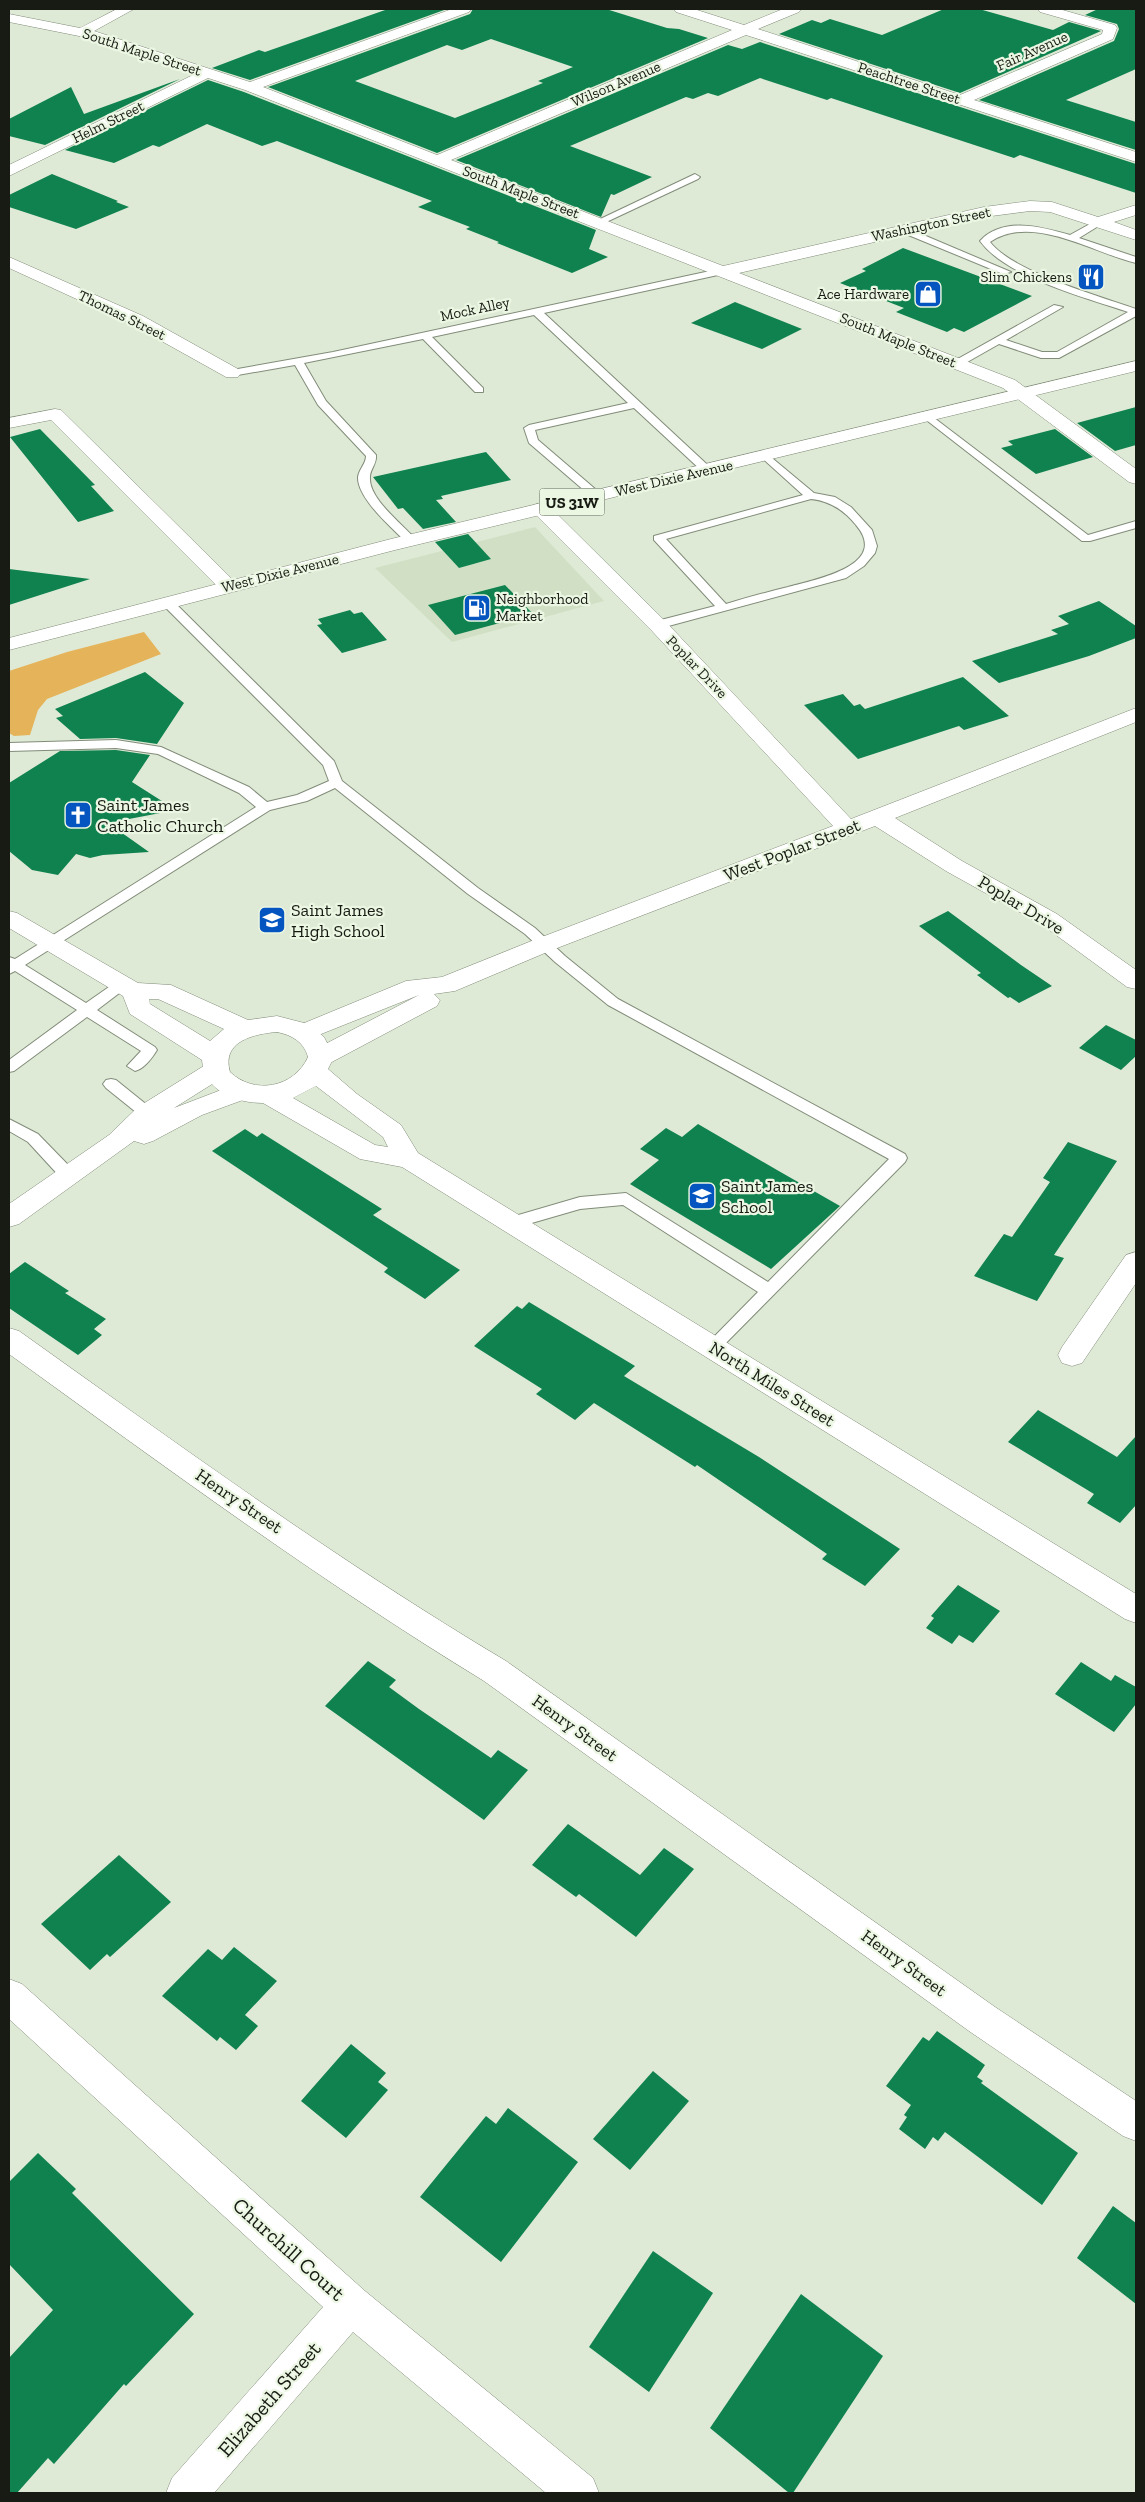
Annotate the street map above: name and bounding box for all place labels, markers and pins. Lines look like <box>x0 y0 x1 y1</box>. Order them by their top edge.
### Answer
restaurant icon: Slim Chickens <box>1076 262 1106 292</box>
place label: Slim Chickens <box>980 268 1072 286</box>
shop icon: Ace Hardware <box>913 279 943 309</box>
place label: Ace Hardware <box>817 285 909 303</box>
place label: Neighborhood Market <box>496 590 589 625</box>
fuel station icon: Neighborhood Market <box>462 593 492 623</box>
place label: Saint James Catholic Church <box>97 794 223 837</box>
church icon: Saint James Catholic Church <box>63 800 93 830</box>
place label: Saint James High School <box>291 899 385 942</box>
school or university icon: Saint James High School <box>257 905 287 935</box>
place label: Saint James School <box>721 1175 813 1218</box>
school or university icon: Saint James School <box>687 1181 717 1211</box>

